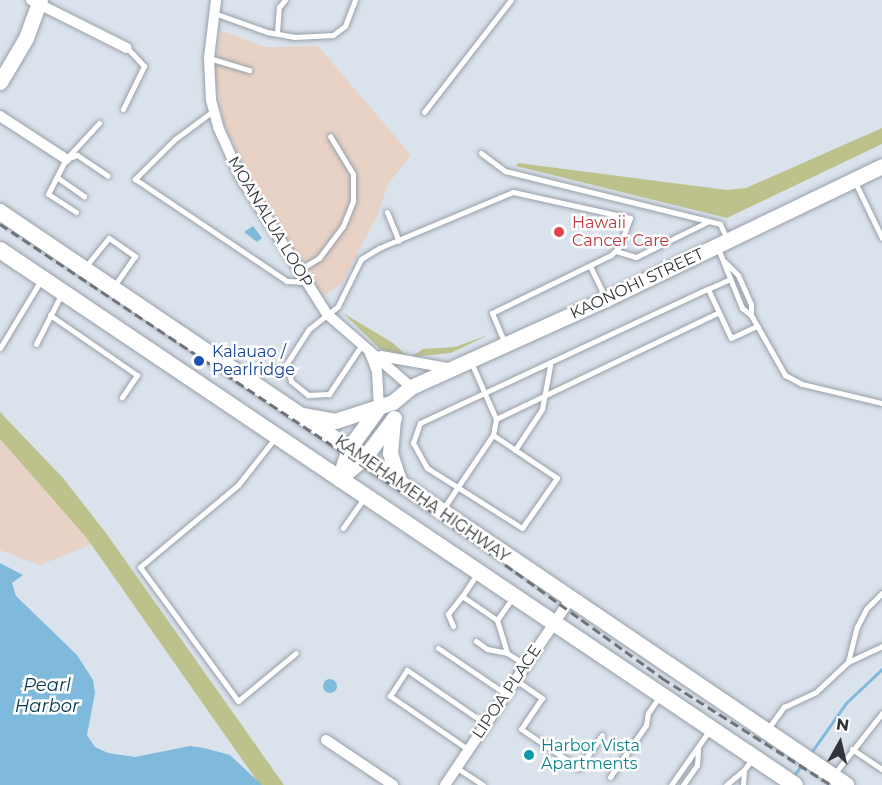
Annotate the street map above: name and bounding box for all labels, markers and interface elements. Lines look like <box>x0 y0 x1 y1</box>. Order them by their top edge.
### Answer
street label: MOANALUA LOOP <box>223 153 317 291</box>
place label: Hawaii Cancer Care <box>572 213 669 251</box>
marker: Hawaii Cancer Care <box>550 223 568 241</box>
street label: KAONOHI STREET <box>567 245 707 323</box>
place label: Kalauao / Pearlridge <box>212 342 295 380</box>
marker: Kalauao / Pearlridge <box>190 352 208 370</box>
street label: KAMEHAMEHA HIGHWAY <box>331 431 513 567</box>
street label: LIPOA PLACE <box>469 642 545 742</box>
water label: Pearl Harbor <box>15 675 79 718</box>
north arrow <box>810 713 870 773</box>
text: N <box>835 714 850 735</box>
place label: Harbor Vista Apartments <box>541 736 640 774</box>
marker: Harbor Vista Apartments <box>522 748 536 762</box>

